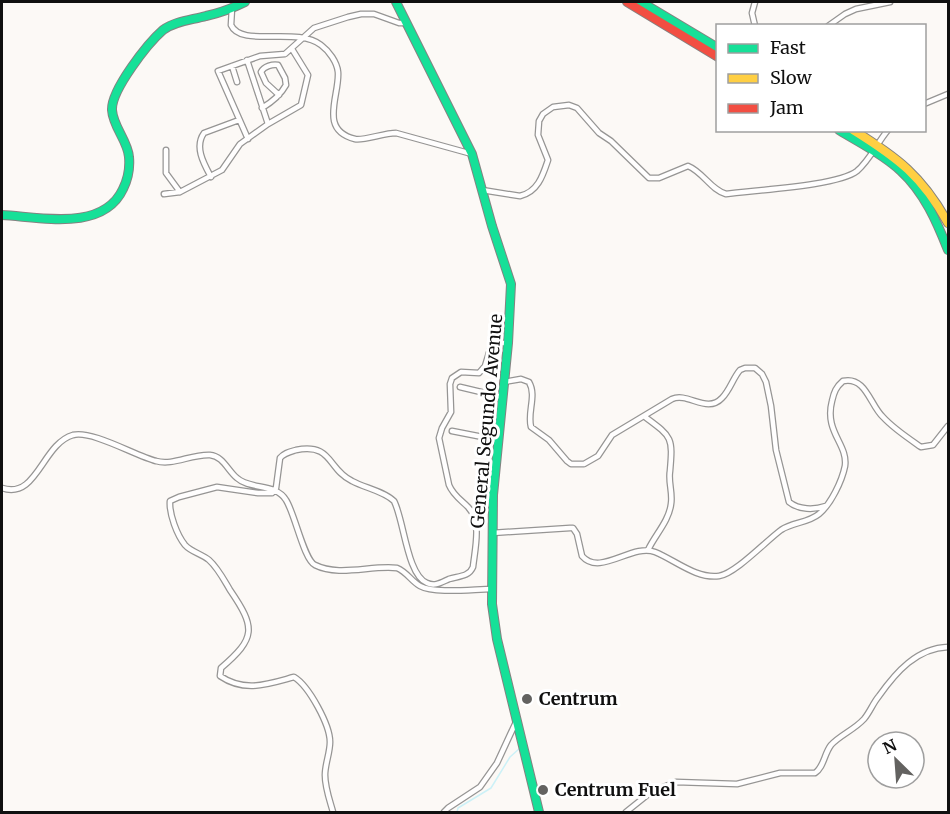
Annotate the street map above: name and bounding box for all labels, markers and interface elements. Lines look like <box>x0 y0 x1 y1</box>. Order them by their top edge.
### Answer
legend <box>716 24 926 132</box>
text: Fast <box>770 36 806 59</box>
text: Slow <box>770 66 813 89</box>
text: Jam <box>769 96 804 119</box>
street label: General Segundo Avenue <box>466 313 507 529</box>
place label: Centrum <box>539 687 618 710</box>
marker: Centrum <box>520 692 534 706</box>
north arrow <box>866 730 926 790</box>
text: N <box>880 735 900 758</box>
place label: Centrum Fuel <box>555 778 676 801</box>
marker: Centrum Fuel <box>536 783 550 797</box>

